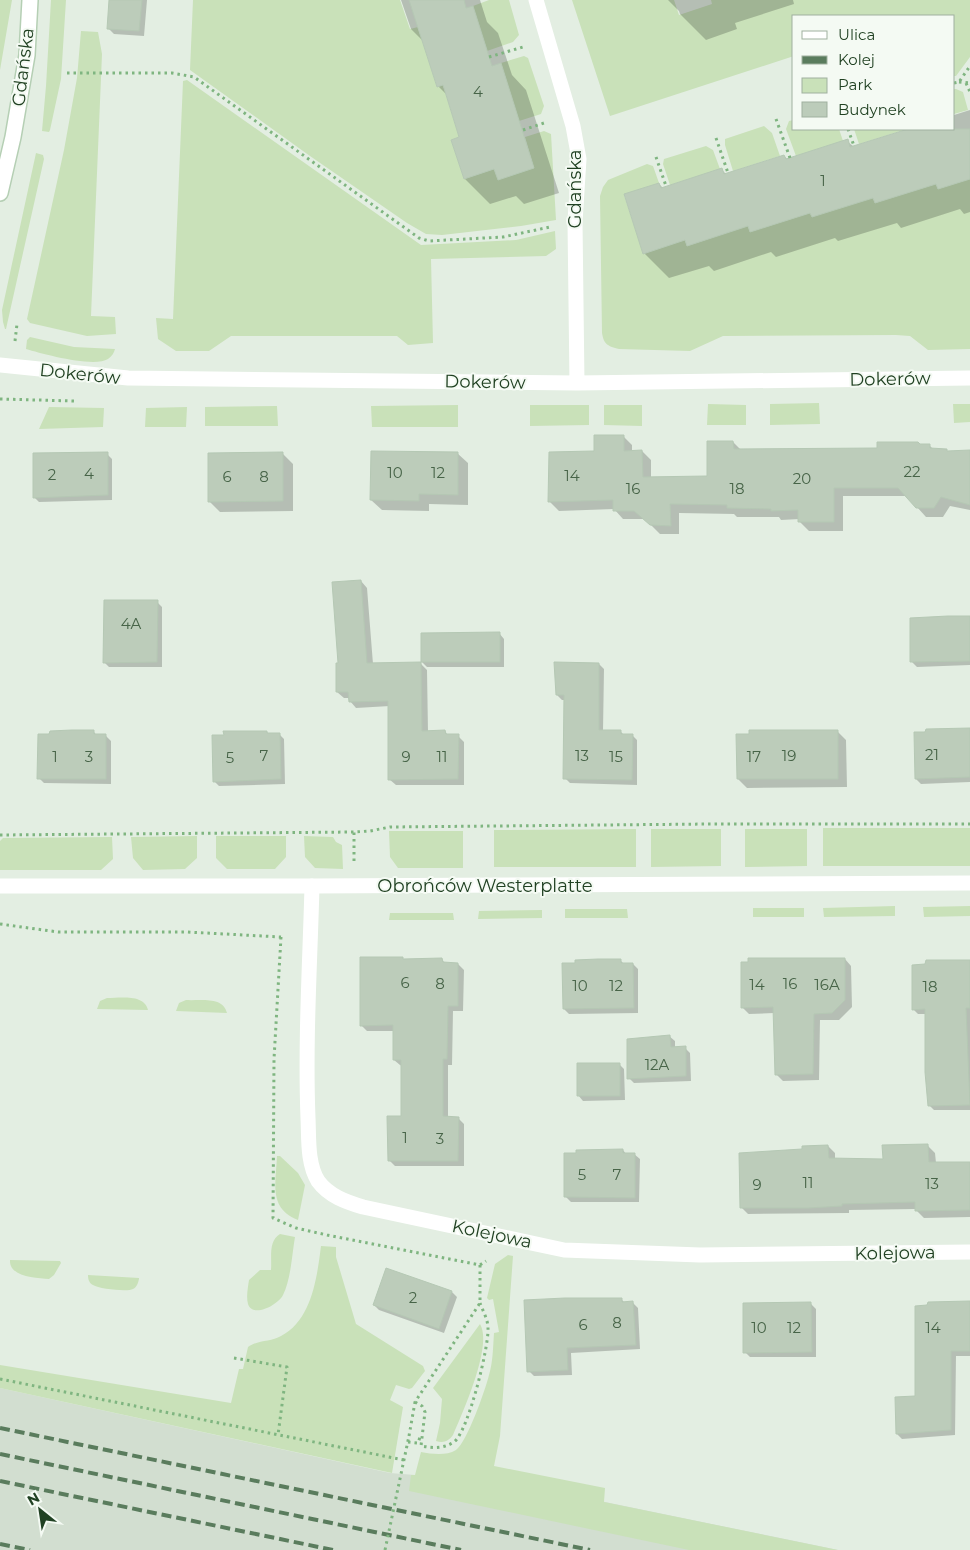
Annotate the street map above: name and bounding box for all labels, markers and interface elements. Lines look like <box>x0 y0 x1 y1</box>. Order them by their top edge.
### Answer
legend <box>792 15 955 130</box>
text: Ulica <box>838 25 875 44</box>
street label: Gdańska <box>7 27 39 107</box>
text: Kolej <box>838 50 875 69</box>
text: Park <box>838 75 872 94</box>
house number: 4 <box>473 82 483 101</box>
text: Budynek <box>838 100 906 119</box>
street label: Gdańska <box>564 150 586 228</box>
house number: 1 <box>820 171 826 190</box>
street label: Dokerów <box>38 359 122 389</box>
street label: Dokerów <box>849 367 931 391</box>
street label: Dokerów <box>444 370 526 394</box>
house number: 22 <box>903 462 921 481</box>
house number: 10 <box>387 463 403 482</box>
house number: 12 <box>431 463 445 482</box>
house number: 4 <box>84 464 94 483</box>
house number: 2 <box>48 465 56 484</box>
house number: 14 <box>564 466 580 485</box>
house number: 6 <box>222 467 232 486</box>
house number: 8 <box>259 467 269 486</box>
house number: 20 <box>793 469 811 488</box>
house number: 16 <box>626 479 640 498</box>
house number: 18 <box>730 479 745 498</box>
house number: 4A <box>121 614 142 633</box>
house number: 21 <box>925 745 939 764</box>
house number: 7 <box>260 746 269 765</box>
house number: 13 <box>575 746 589 765</box>
house number: 19 <box>782 746 796 765</box>
house number: 1 <box>52 747 58 766</box>
house number: 3 <box>85 747 93 766</box>
house number: 9 <box>401 747 411 766</box>
house number: 11 <box>437 747 447 766</box>
house number: 15 <box>609 747 623 766</box>
house number: 17 <box>747 747 761 766</box>
house number: 5 <box>226 748 234 767</box>
street label: Obrońców Westerplatte <box>377 875 593 897</box>
house number: 6 <box>400 973 410 992</box>
house number: 8 <box>435 974 445 993</box>
house number: 16 <box>783 974 797 993</box>
house number: 14 <box>749 975 765 994</box>
house number: 16A <box>814 975 840 994</box>
house number: 10 <box>572 976 588 995</box>
house number: 12 <box>609 976 623 995</box>
house number: 18 <box>923 977 938 996</box>
house number: 12A <box>645 1055 670 1074</box>
house number: 1 <box>402 1128 408 1147</box>
house number: 3 <box>436 1129 444 1148</box>
house number: 5 <box>578 1165 586 1184</box>
house number: 7 <box>613 1165 622 1184</box>
house number: 11 <box>803 1173 813 1192</box>
house number: 13 <box>925 1174 939 1193</box>
house number: 9 <box>752 1175 762 1194</box>
street label: Kolejowa <box>450 1215 534 1253</box>
street label: Kolejowa <box>854 1241 936 1265</box>
house number: 2 <box>409 1288 417 1307</box>
house number: 8 <box>612 1313 622 1332</box>
house number: 6 <box>578 1315 588 1334</box>
house number: 10 <box>751 1318 767 1337</box>
house number: 12 <box>787 1318 801 1337</box>
house number: 14 <box>925 1318 941 1337</box>
north arrow <box>15 1485 65 1535</box>
text: N <box>24 1488 43 1509</box>

